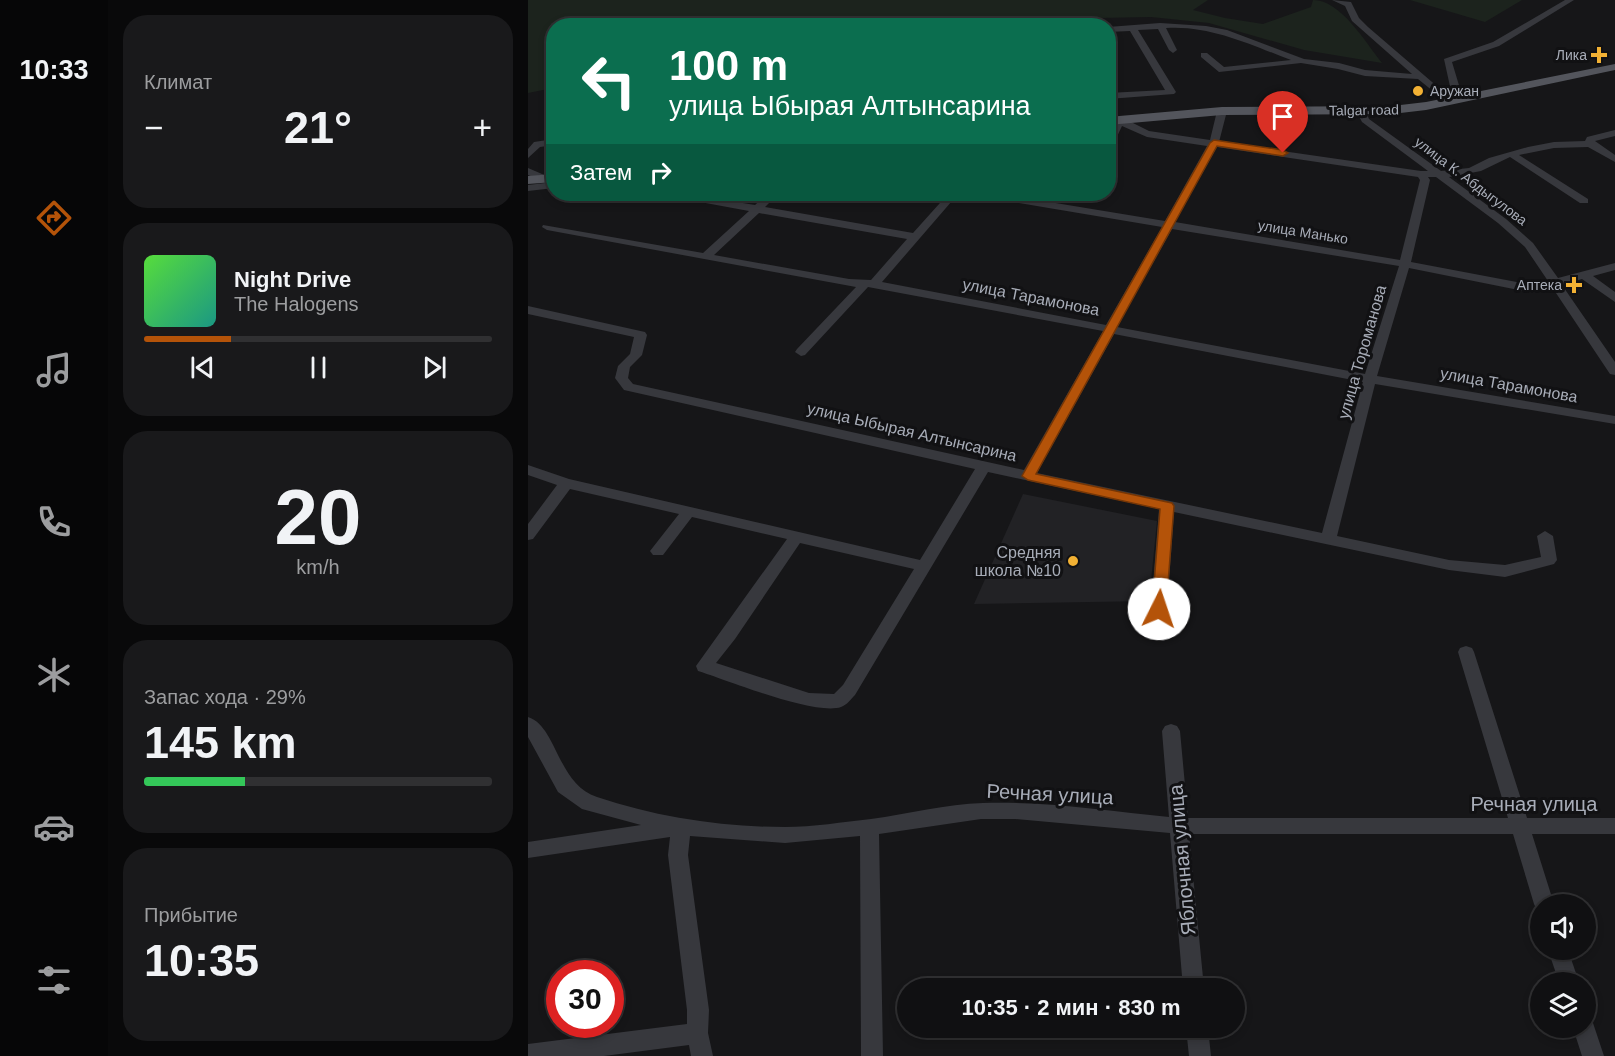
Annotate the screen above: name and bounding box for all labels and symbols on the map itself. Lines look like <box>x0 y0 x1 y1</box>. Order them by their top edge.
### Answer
place label: Лика <box>1556 47 1587 63</box>
marker: Лика <box>1592 48 1606 62</box>
place label: Аружан <box>1430 83 1479 99</box>
marker: Аружан <box>1411 84 1425 98</box>
pin <box>1257 91 1308 153</box>
street label: Talgar road <box>1329 101 1399 119</box>
street label: улица К. Абдыгулова <box>1412 134 1530 229</box>
street label: улица Манько <box>1257 217 1349 247</box>
street label: улица Тарамонова <box>961 275 1101 319</box>
place label: Аптека <box>1517 277 1562 293</box>
marker: Аптека <box>1567 278 1581 292</box>
street label: улица Тороманова <box>1335 283 1389 421</box>
street label: улица Тарамонова <box>1439 365 1579 405</box>
street label: улица Ыбырая Алтынсарина <box>806 400 1018 464</box>
place label: Средняя школа №10 <box>975 544 1061 579</box>
marker: Средняя школа №10 <box>1066 554 1080 568</box>
position arrow <box>1127 577 1191 641</box>
street label: Речная улица <box>986 780 1115 808</box>
street label: Яблочная улица <box>1164 783 1200 936</box>
street label: Речная улица <box>1471 793 1598 815</box>
speed limit sign: 30 <box>546 960 624 1038</box>

